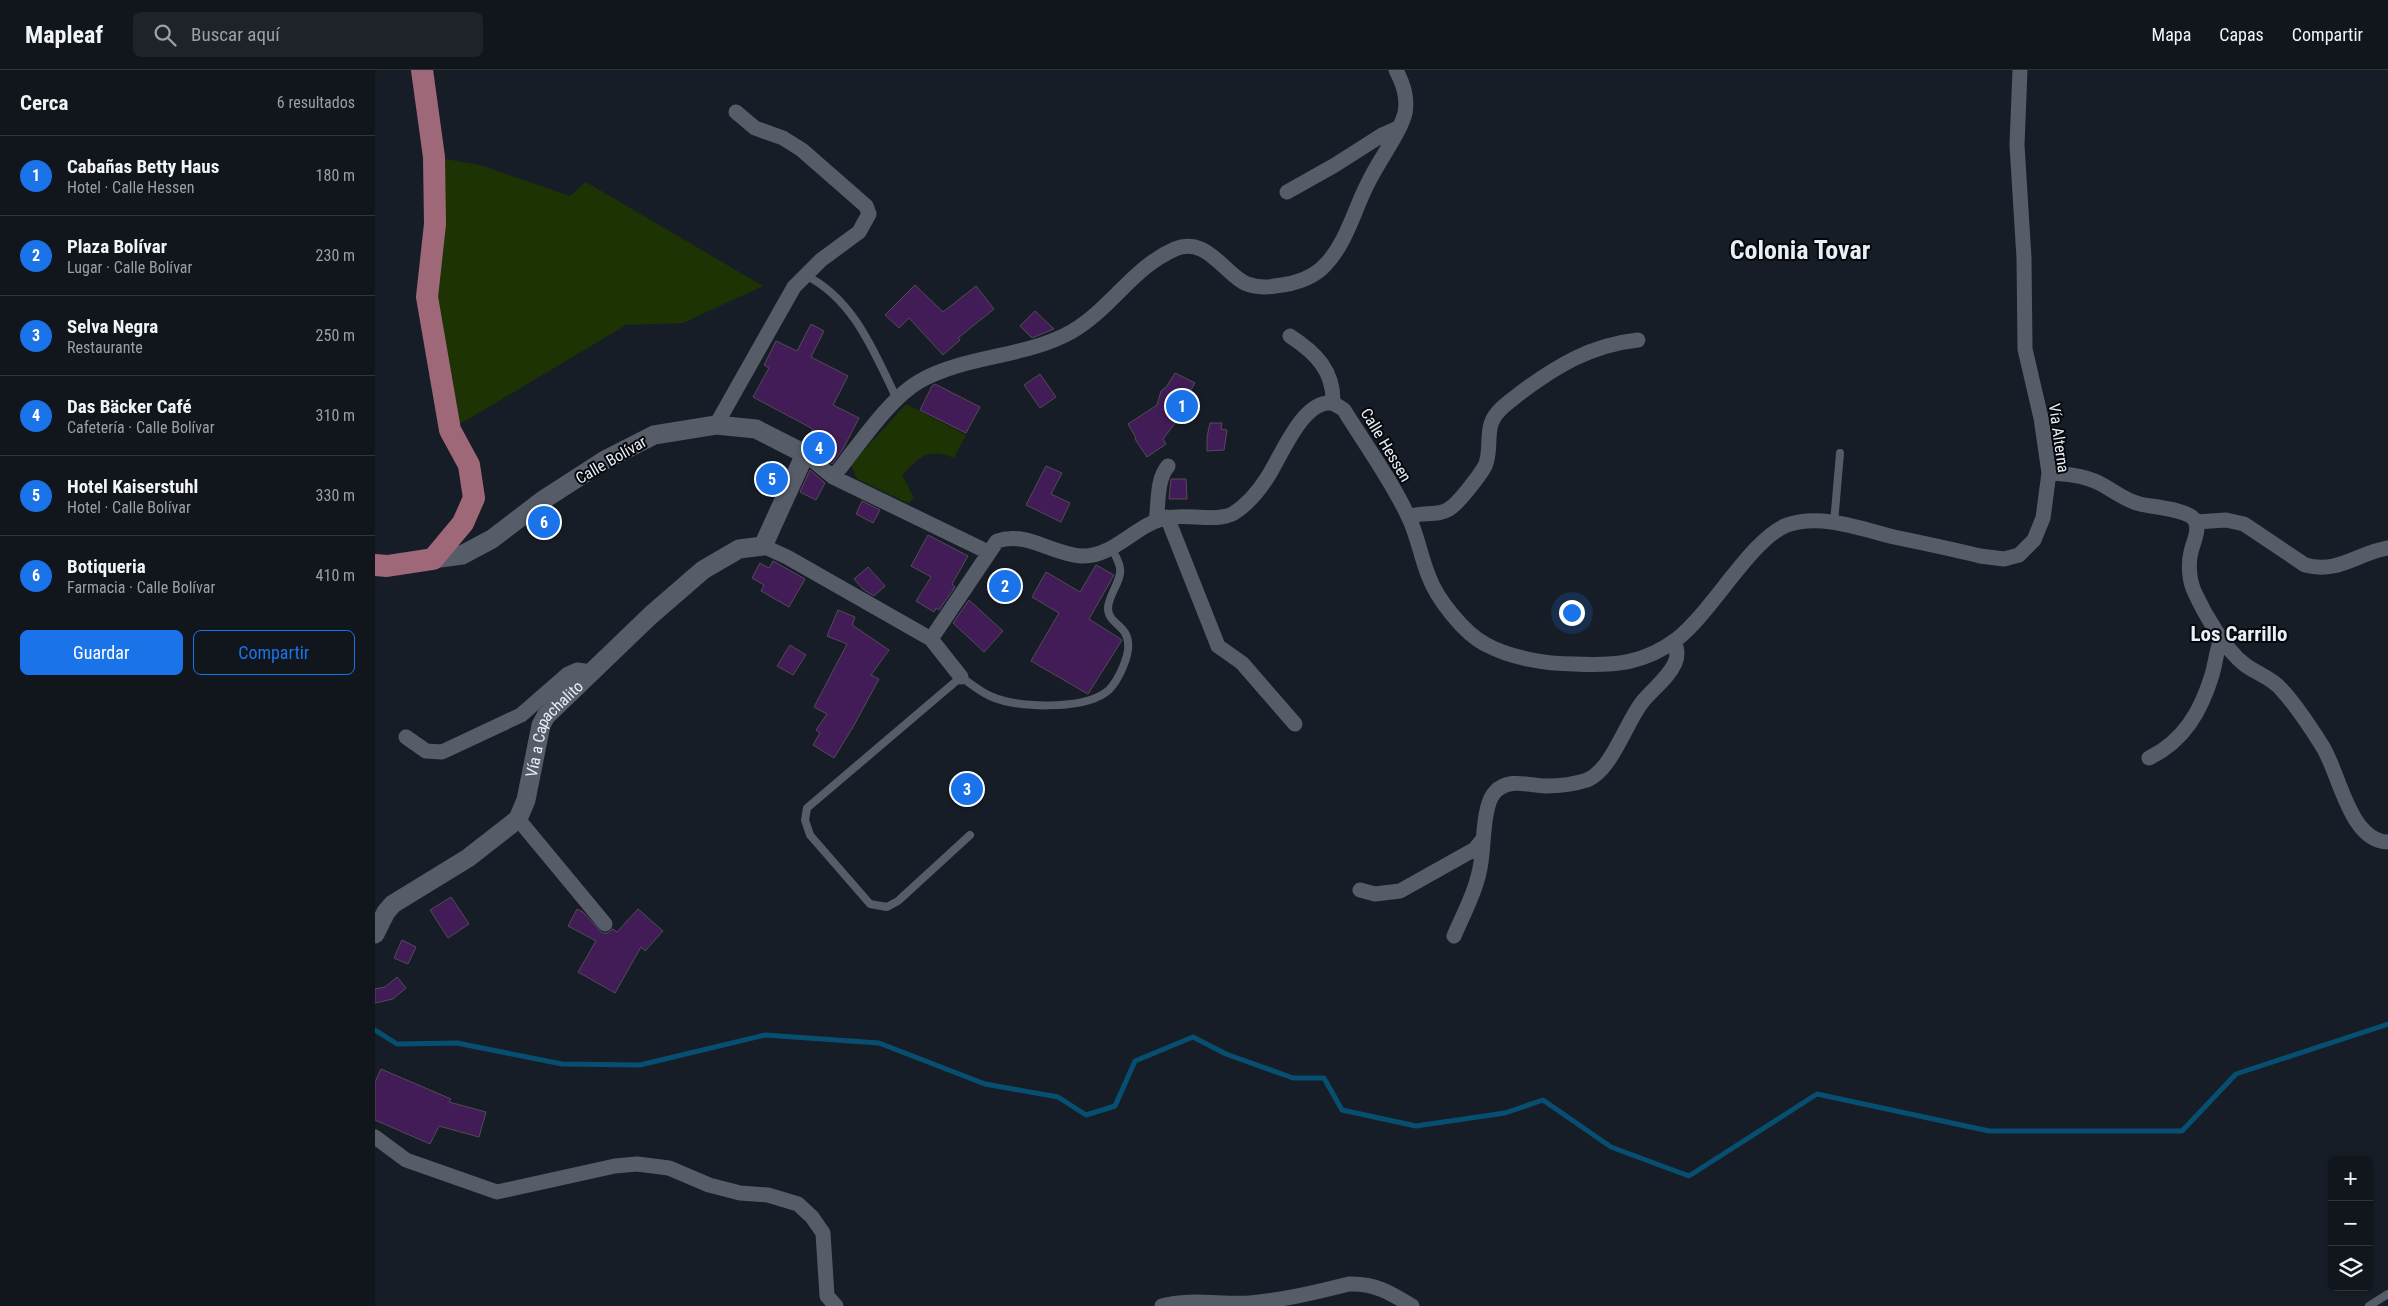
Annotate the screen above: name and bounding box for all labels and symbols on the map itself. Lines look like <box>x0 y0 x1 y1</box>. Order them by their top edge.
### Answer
district label: Colonia Tovar <box>1730 235 1871 265</box>
pin: 1 <box>1166 387 1198 425</box>
street label: Vía Alterna <box>2045 402 2073 474</box>
street label: Calle Hessen <box>1357 405 1415 485</box>
pin: 4 <box>803 429 835 467</box>
street label: Calle Bolívar <box>572 432 650 488</box>
pin: 5 <box>756 460 788 498</box>
pin: 6 <box>528 503 560 541</box>
pin: 2 <box>989 567 1021 605</box>
your location <box>1559 600 1585 626</box>
district label: Los Carrillo <box>2191 622 2287 646</box>
street label: Vía a Capachalito <box>521 676 587 779</box>
pin: 3 <box>951 770 983 808</box>

